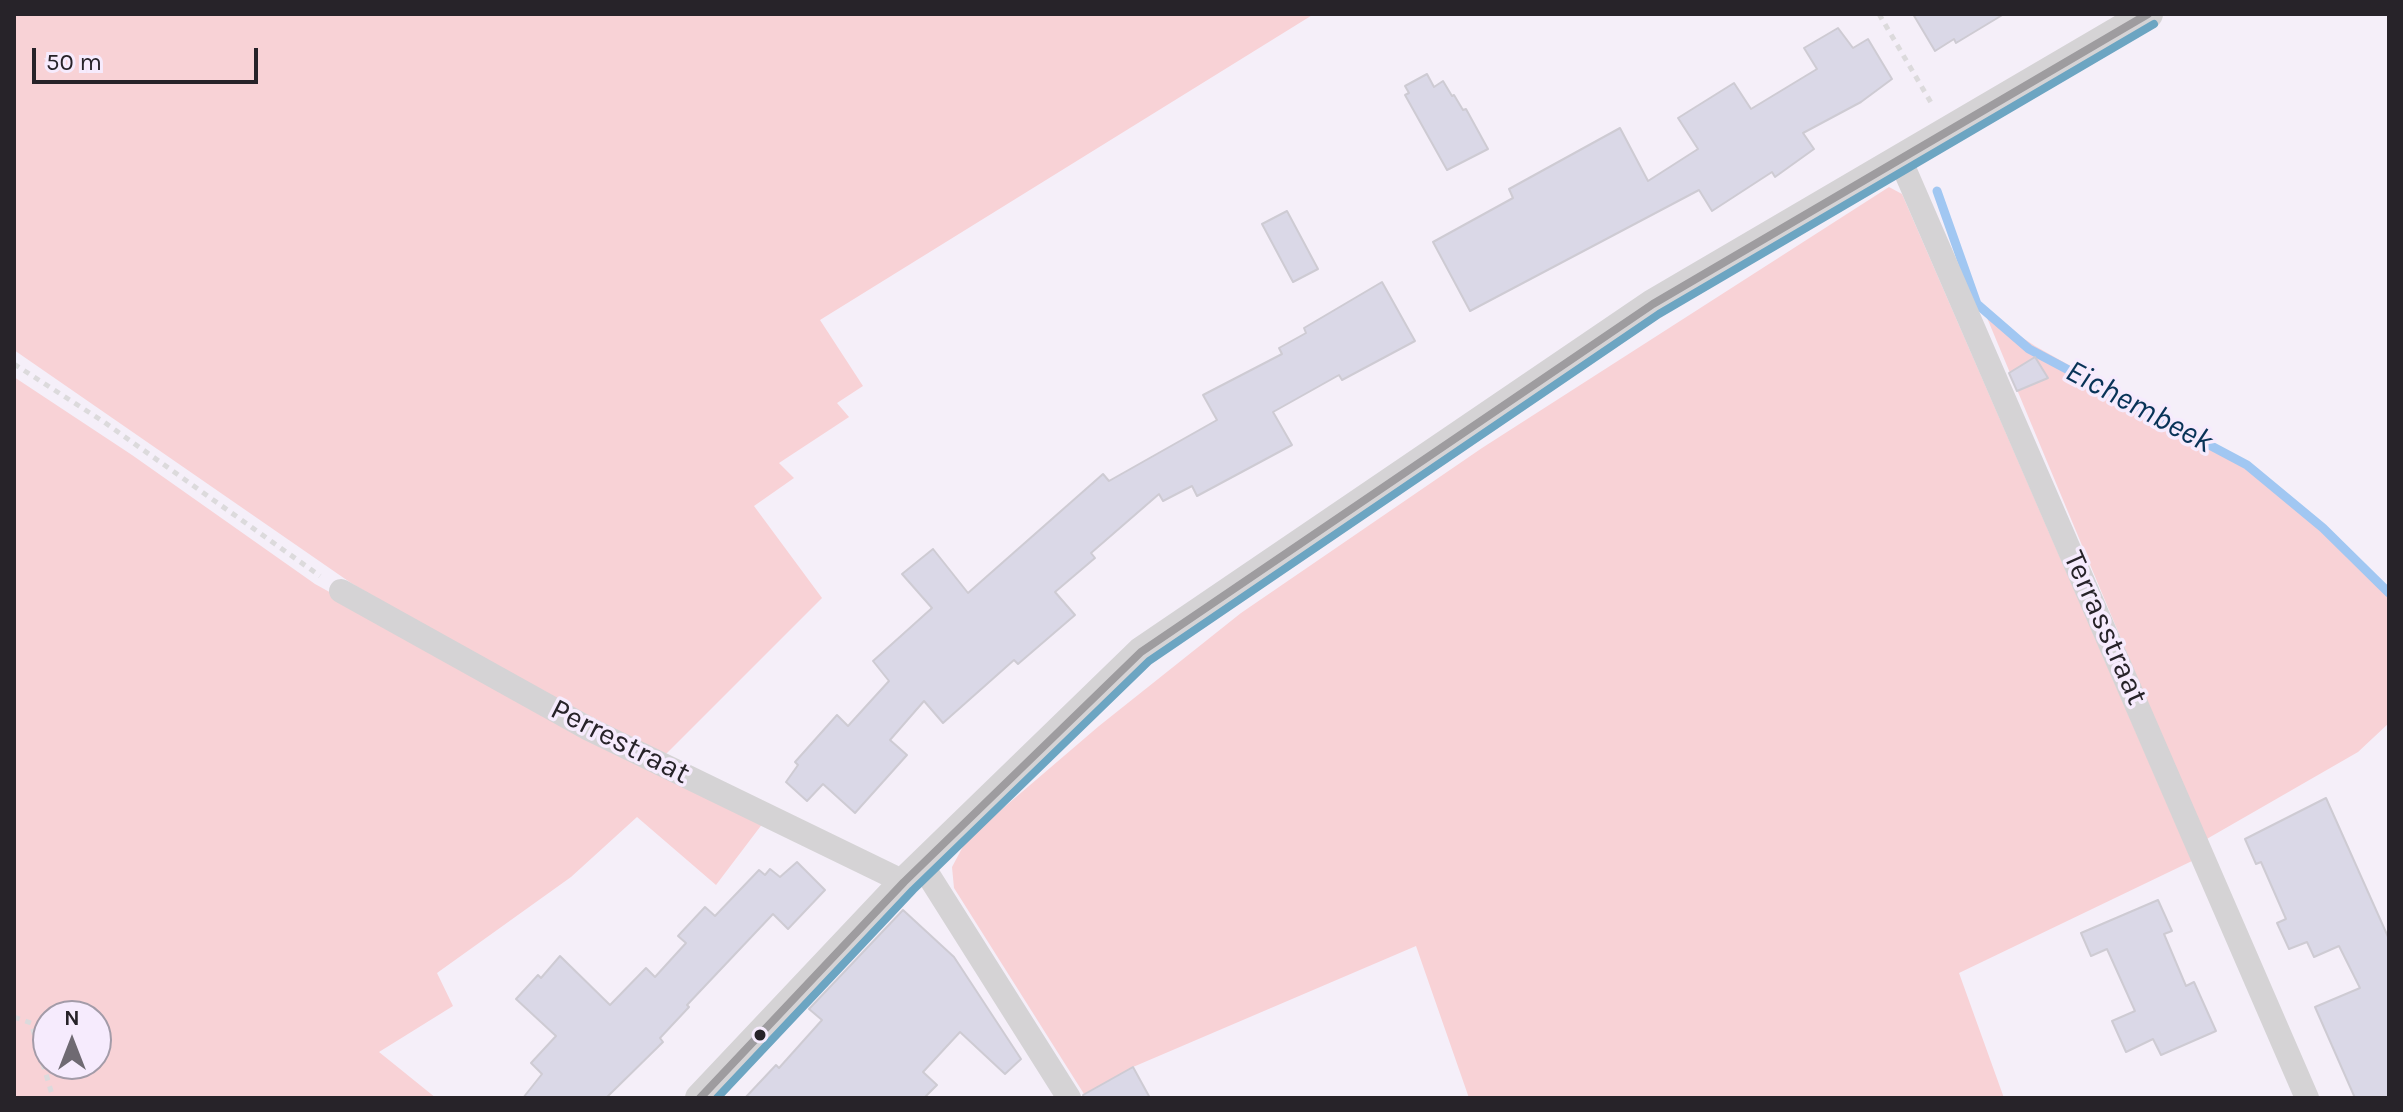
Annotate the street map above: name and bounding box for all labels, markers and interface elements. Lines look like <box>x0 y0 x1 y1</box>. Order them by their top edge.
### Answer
scale bar <box>36 32 262 82</box>
text: 50 m <box>46 48 102 76</box>
water label: Eichembeek <box>2059 352 2219 462</box>
street label: Terrasstraat <box>2055 546 2155 710</box>
street label: Perrestraat <box>544 692 696 792</box>
north arrow <box>32 1000 112 1080</box>
text: N <box>64 1005 80 1031</box>
unlabelled marker <box>752 1027 768 1043</box>

